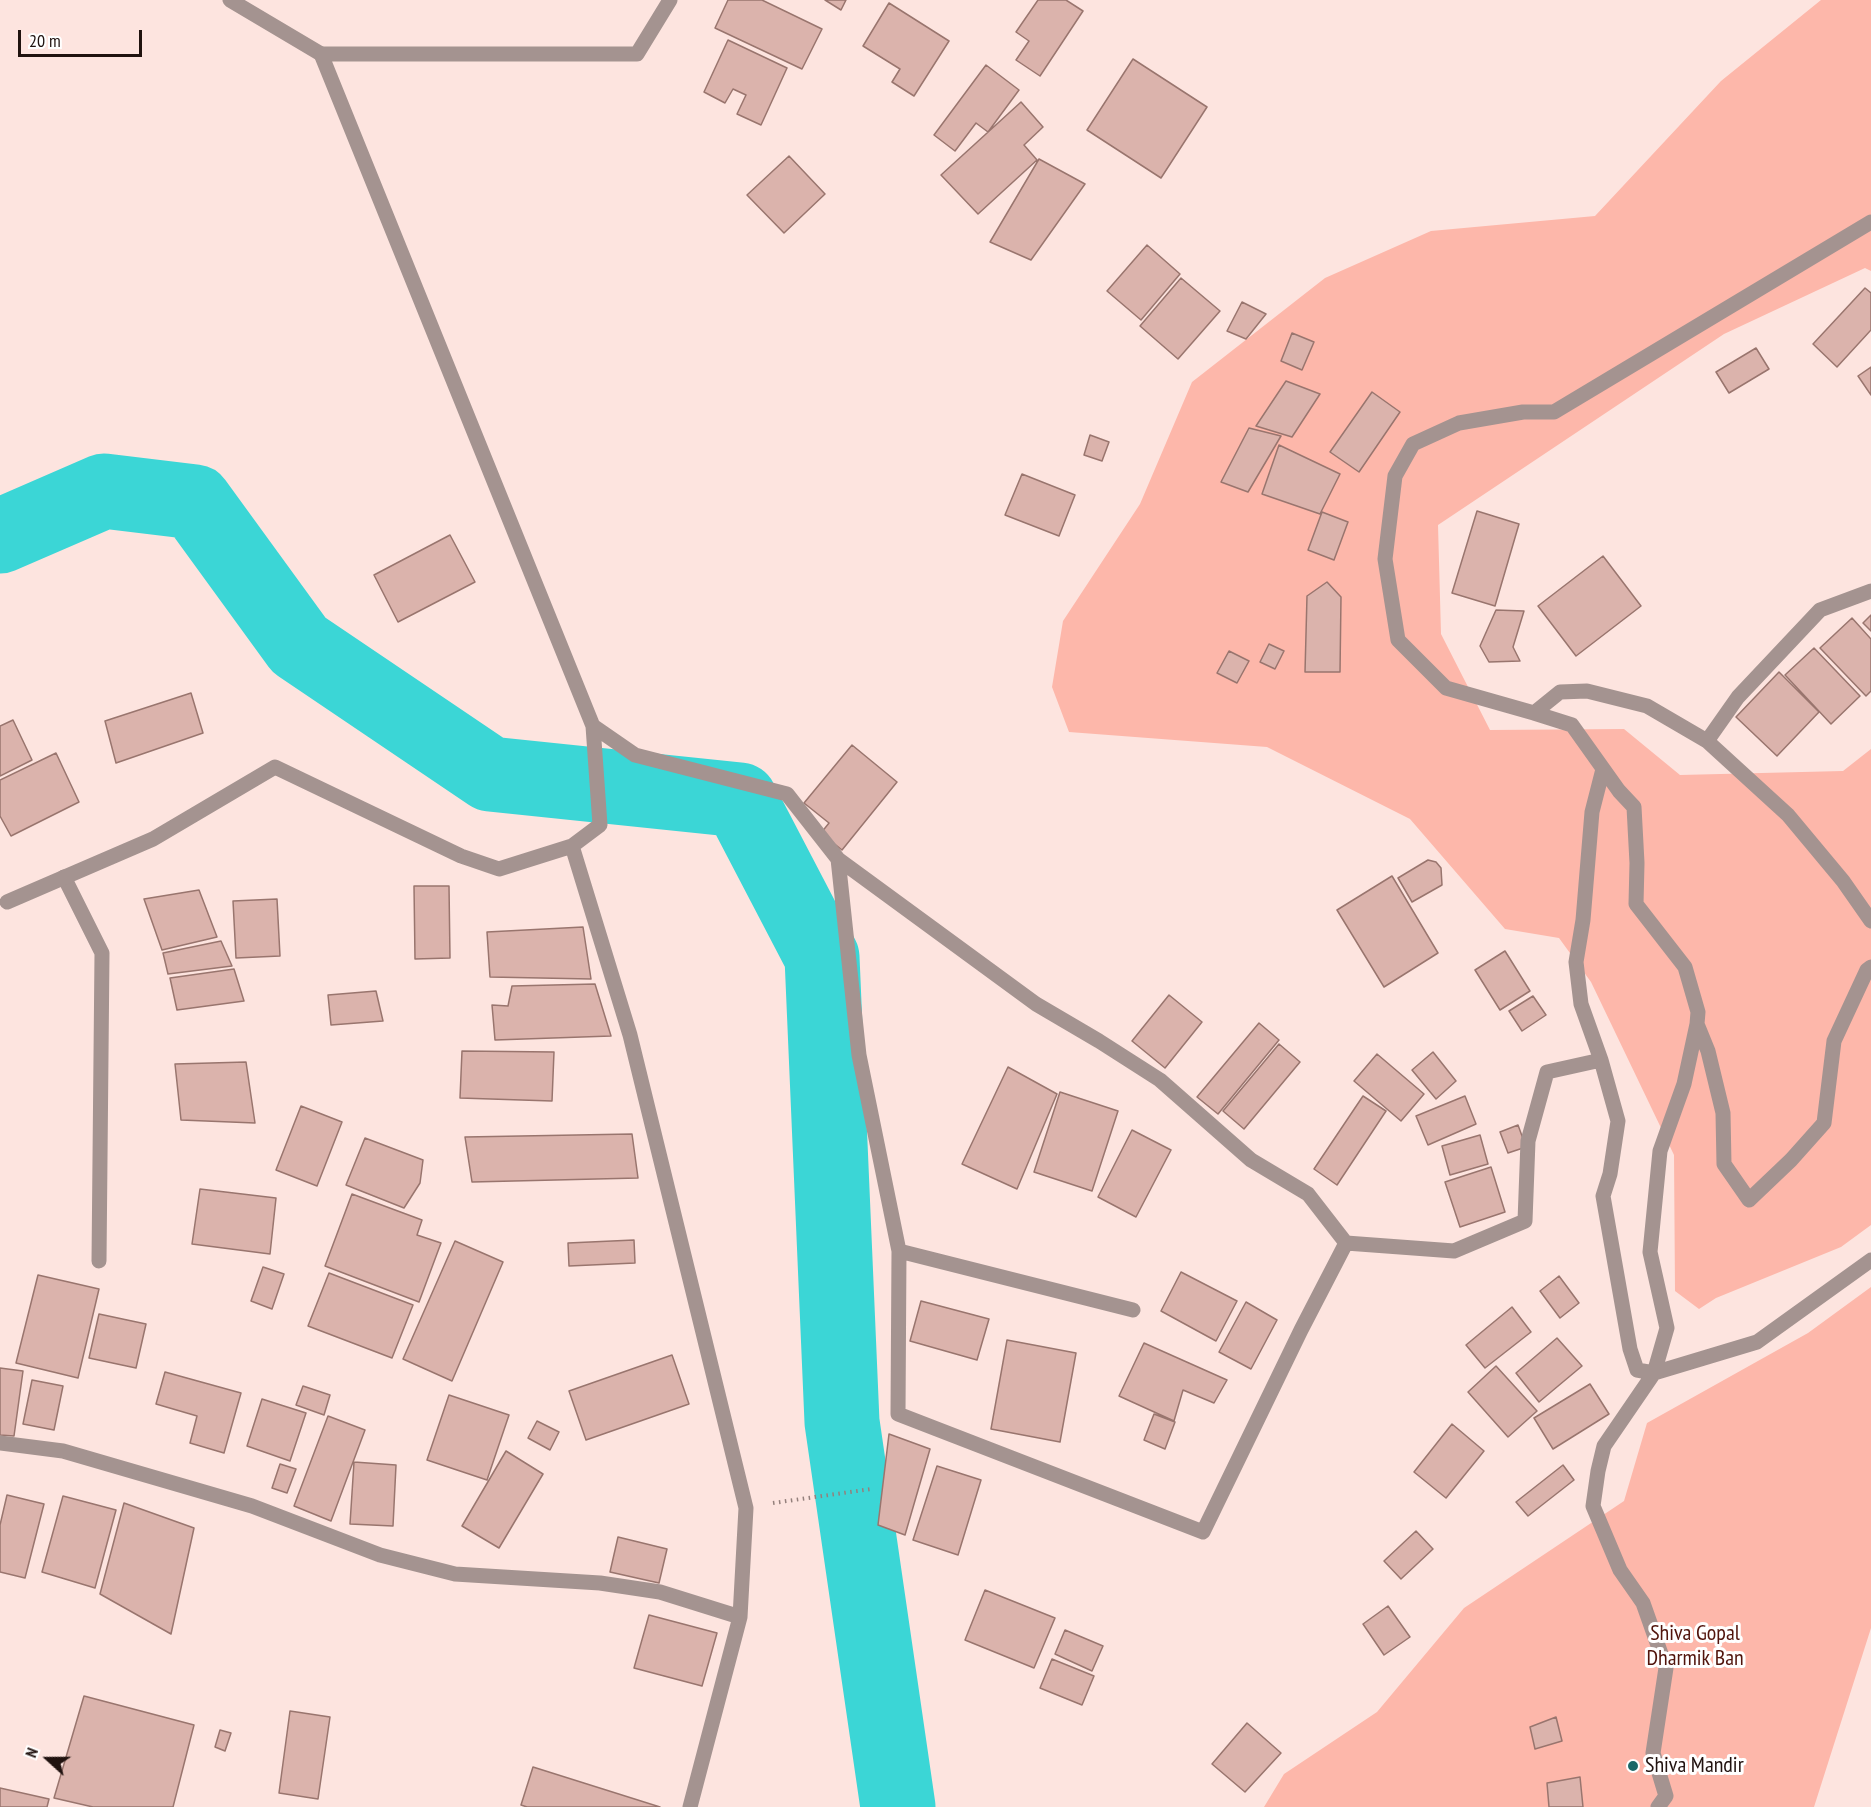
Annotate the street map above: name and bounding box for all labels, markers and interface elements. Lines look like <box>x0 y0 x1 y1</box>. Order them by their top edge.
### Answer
scale bar <box>21 18 146 56</box>
text: 20 m <box>29 29 61 52</box>
park label: Shiva Gopal Dharmik Ban <box>1646 1621 1744 1672</box>
north arrow <box>18 1729 78 1789</box>
text: N <box>20 1745 42 1760</box>
place label: Shiva Mandir <box>1645 1753 1744 1779</box>
marker: Shiva Mandir <box>1626 1759 1640 1773</box>

